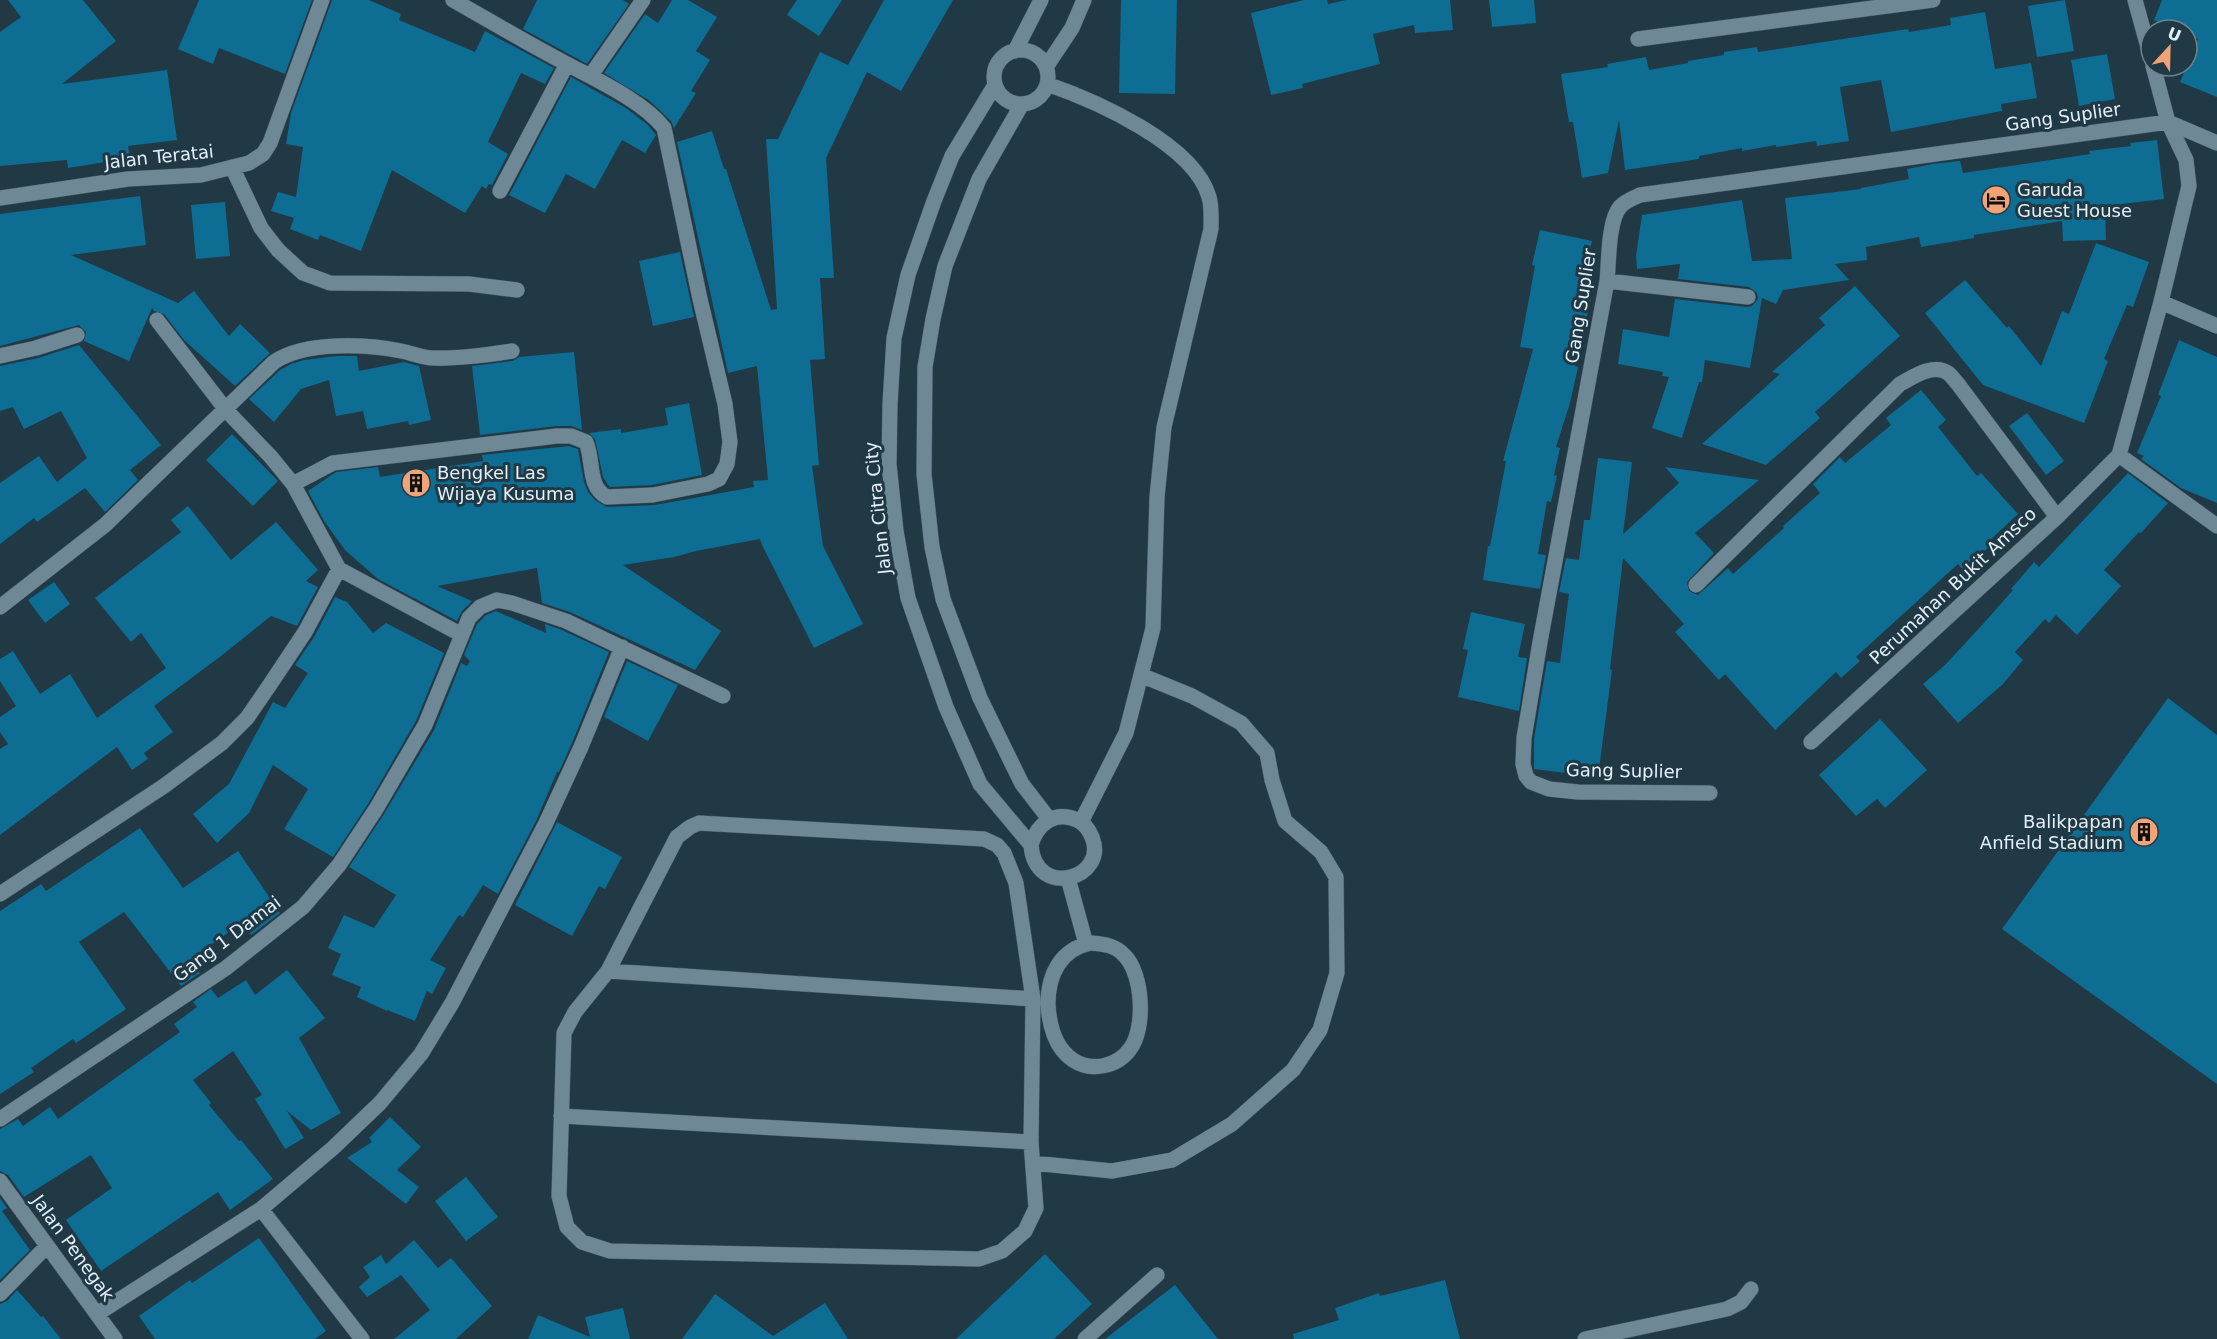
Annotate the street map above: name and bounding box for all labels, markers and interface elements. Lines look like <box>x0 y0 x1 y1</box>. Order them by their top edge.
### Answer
north arrow <box>2139 18 2199 78</box>
text: U <box>2165 23 2184 46</box>
street label: Gang Suplier <box>2004 98 2123 135</box>
street label: Jalan Teratai <box>102 140 215 173</box>
place label: Garuda Guest House <box>2017 179 2132 221</box>
hotel icon: Garuda Guest House <box>1980 184 2012 216</box>
street label: Gang Suplier <box>1561 246 1600 365</box>
street label: Jalan Citra City <box>860 440 895 577</box>
place label: Bengkel Las Wijaya Kusuma <box>437 462 575 504</box>
building icon: Bengkel Las Wijaya Kusuma <box>400 467 432 499</box>
street label: Perumahan Bukit Amsco <box>1865 503 2040 668</box>
street label: Gang Suplier <box>1566 759 1683 782</box>
place label: Balikpapan Anfield Stadium <box>1980 811 2123 853</box>
building icon: Balikpapan Anfield Stadium <box>2128 816 2160 848</box>
street label: Gang 1 Damai <box>169 891 285 986</box>
street label: Jalan Penegak <box>27 1190 119 1305</box>

